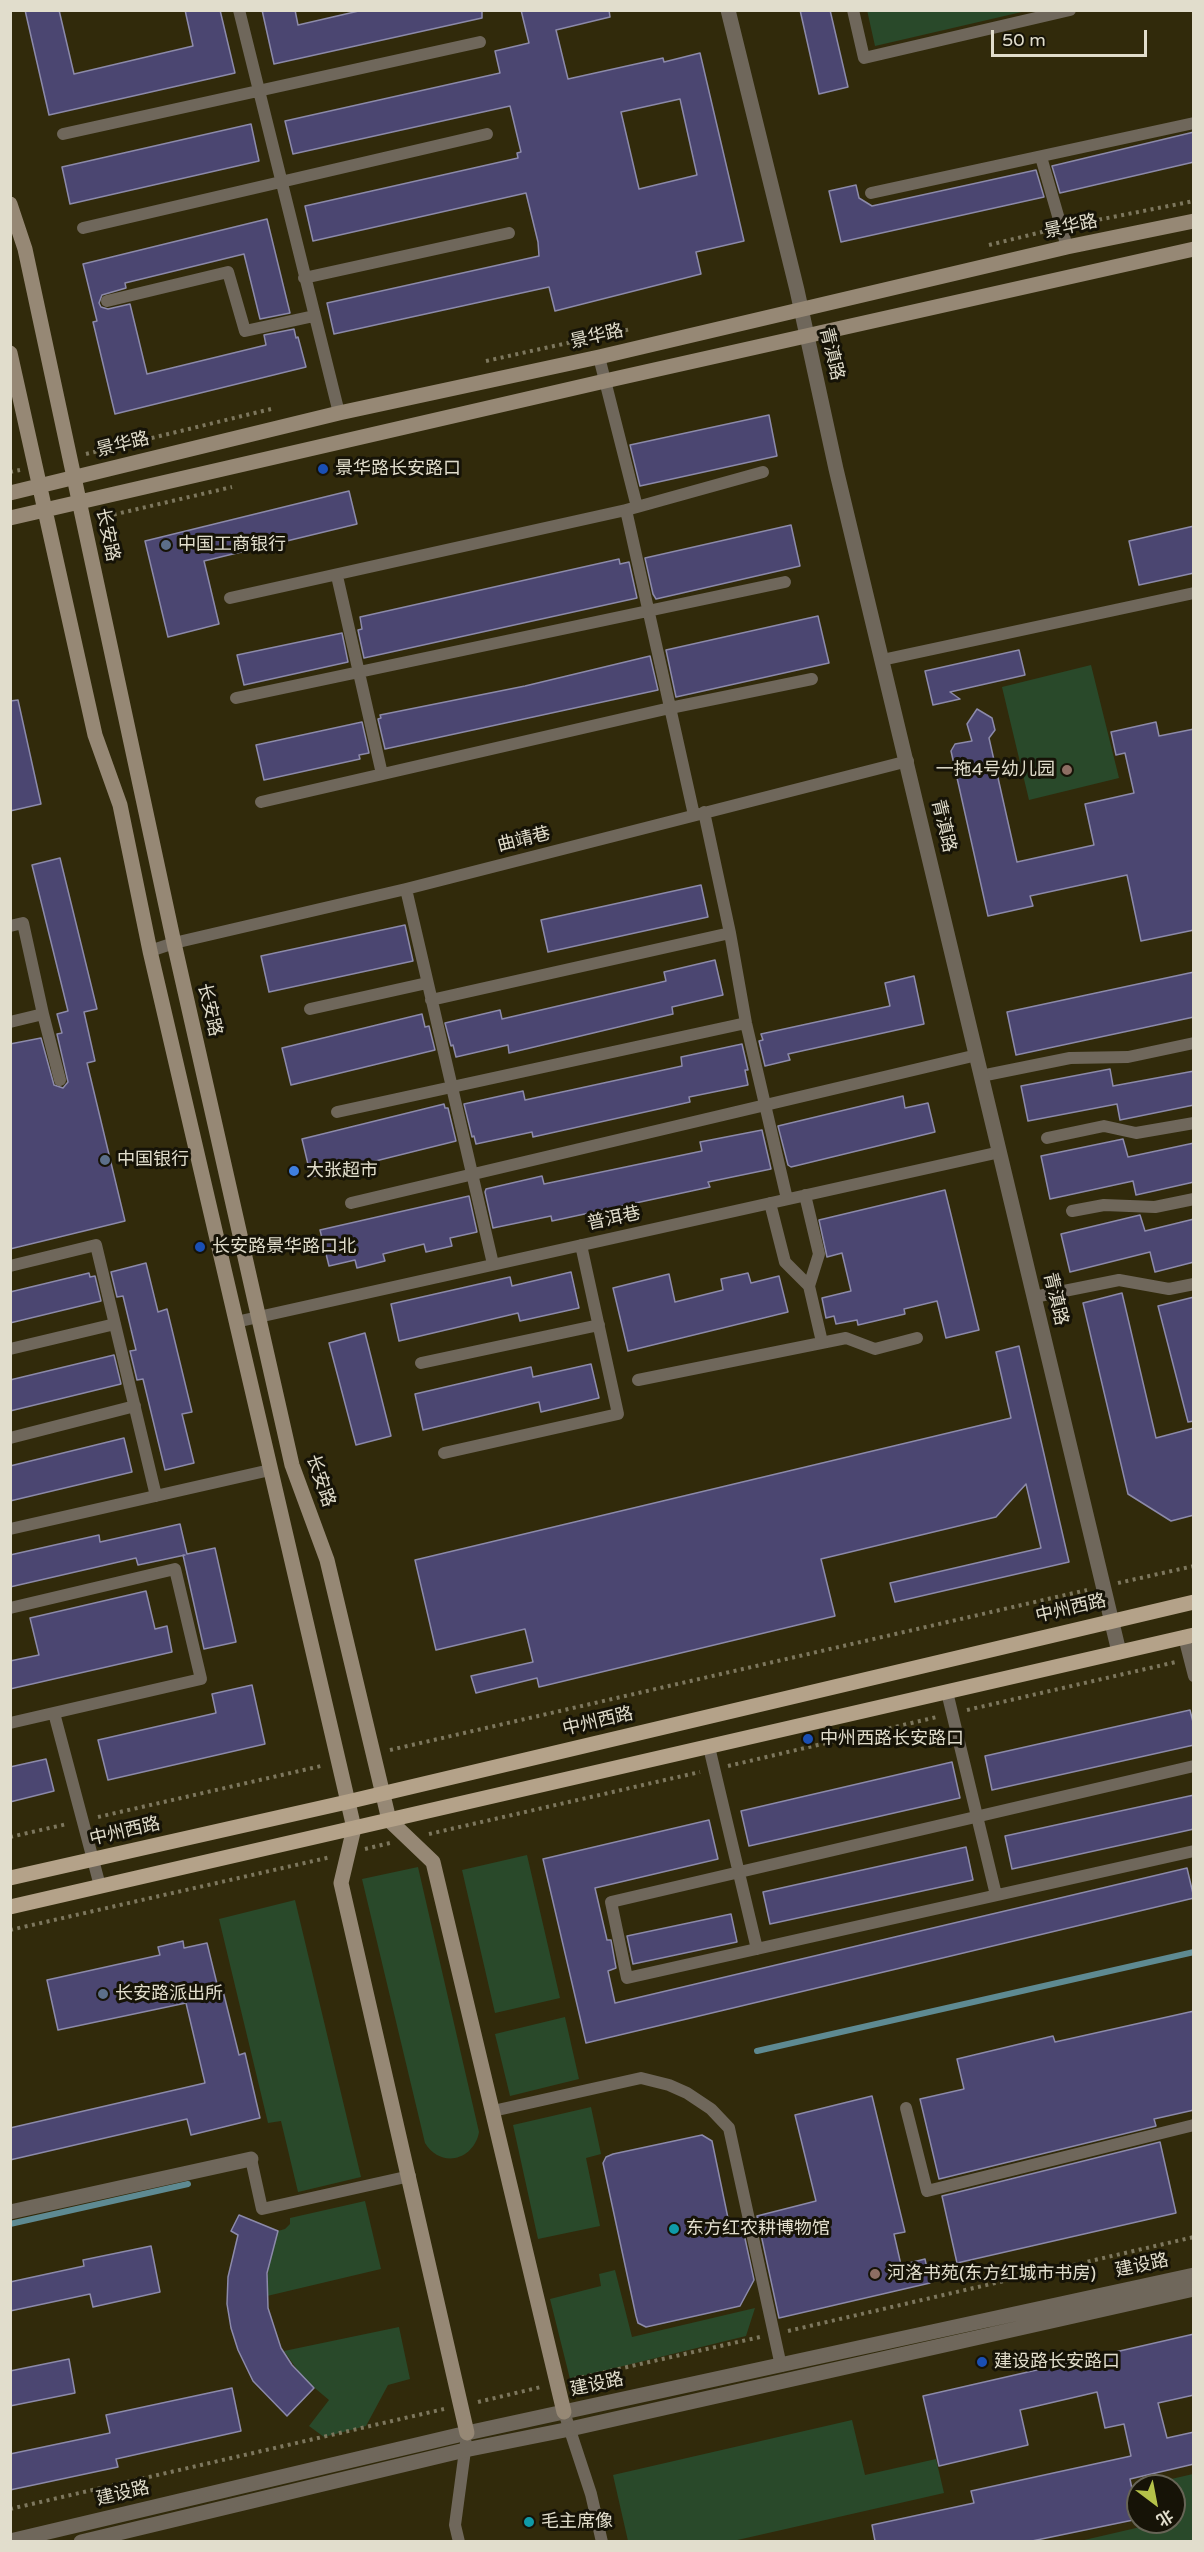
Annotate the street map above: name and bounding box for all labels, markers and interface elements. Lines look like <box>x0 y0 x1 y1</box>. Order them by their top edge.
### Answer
scale bar <box>994 18 1150 56</box>
text: 50 m <box>1002 29 1046 51</box>
street label: 景华路 <box>1042 211 1100 243</box>
street label: 景华路 <box>568 320 626 354</box>
street label: 青滇路 <box>814 325 848 383</box>
street label: 景华路 <box>94 428 152 462</box>
place label: 景华路长安路口 <box>335 458 461 480</box>
marker: 景华路长安路口 <box>316 462 330 476</box>
street label: 长安路 <box>91 506 123 564</box>
place label: 中国工商银行 <box>178 534 286 556</box>
marker: 中国工商银行 <box>159 538 173 552</box>
place label: 一拖4号幼儿园 <box>936 759 1055 781</box>
marker: 一拖4号幼儿园 <box>1060 763 1074 777</box>
street label: 青滇路 <box>926 797 960 855</box>
street label: 曲靖巷 <box>495 823 553 857</box>
street label: 长安路 <box>192 981 226 1039</box>
place label: 中国银行 <box>117 1149 189 1171</box>
marker: 中国银行 <box>98 1153 112 1167</box>
place label: 大张超市 <box>306 1160 378 1182</box>
marker: 大张超市 <box>287 1164 301 1178</box>
street label: 普洱巷 <box>585 1203 643 1235</box>
place label: 长安路景华路口北 <box>212 1236 356 1258</box>
marker: 长安路景华路口北 <box>193 1240 207 1254</box>
street label: 青滇路 <box>1038 1270 1072 1328</box>
street label: 长安路 <box>301 1452 339 1510</box>
street label: 中州西路 <box>1033 1590 1109 1628</box>
street label: 中州西路 <box>560 1703 636 1741</box>
place label: 中州西路长安路口 <box>820 1728 964 1750</box>
marker: 中州西路长安路口 <box>801 1732 815 1746</box>
street label: 中州西路 <box>87 1813 163 1851</box>
place label: 长安路派出所 <box>115 1983 223 2005</box>
marker: 长安路派出所 <box>96 1987 110 2001</box>
place label: 东方红农耕博物馆 <box>686 2218 830 2240</box>
marker: 东方红农耕博物馆 <box>667 2222 681 2236</box>
street label: 建设路 <box>1113 2250 1171 2282</box>
place label: 河洛书苑(东方红城市书房) <box>887 2263 1096 2285</box>
marker: 河洛书苑(东方红城市书房) <box>868 2267 882 2281</box>
place label: 建设路长安路口 <box>994 2351 1120 2373</box>
marker: 建设路长安路口 <box>975 2355 989 2369</box>
street label: 建设路 <box>568 2369 626 2401</box>
north arrow <box>1126 2474 1186 2534</box>
street label: 建设路 <box>94 2477 152 2511</box>
text: 北 <box>1152 2505 1177 2530</box>
place label: 毛主席像 <box>541 2511 613 2533</box>
marker: 毛主席像 <box>522 2515 536 2529</box>

